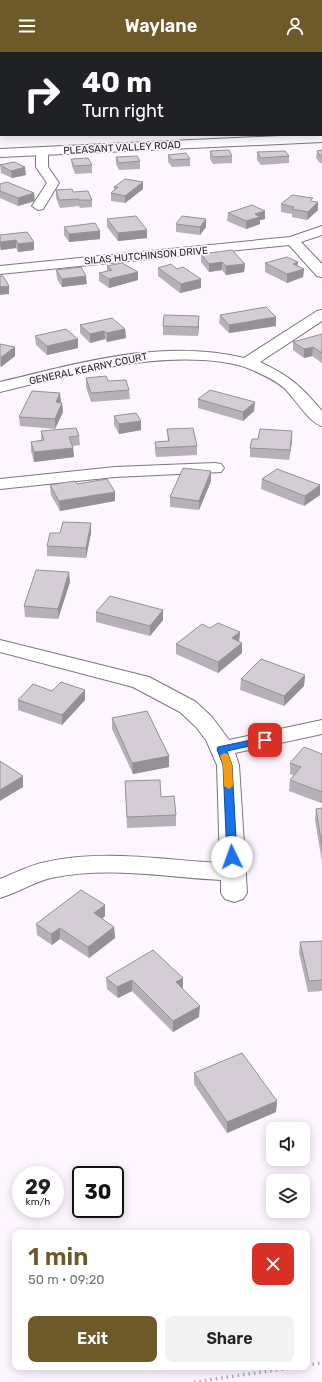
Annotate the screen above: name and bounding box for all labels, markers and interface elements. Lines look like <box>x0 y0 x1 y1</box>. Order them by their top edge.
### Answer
icon: menu <box>16 15 38 37</box>
text: Waylane <box>125 15 197 37</box>
icon: person <box>284 15 306 37</box>
text: 40 m <box>82 66 152 99</box>
icon: right <box>16 68 68 120</box>
text: Turn right <box>82 100 164 122</box>
street label: PLEASANT VALLEY ROAD <box>63 139 181 157</box>
street label: SILAS HUTCHINSON DRIVE <box>84 245 209 267</box>
street label: GENERAL KEARNY COURT <box>28 351 149 387</box>
pin <box>248 723 282 757</box>
icon: arrive <box>254 729 276 751</box>
position arrow <box>211 836 253 878</box>
map controls <box>266 1122 310 1218</box>
button: sound <box>266 1122 310 1166</box>
speed limit sign: 30 <box>72 1166 124 1218</box>
button: layers <box>266 1174 310 1218</box>
text: 29 <box>25 1175 51 1199</box>
text: km/h <box>26 1196 50 1208</box>
text: 1 min <box>28 1243 88 1271</box>
button: close <box>252 1243 294 1285</box>
text: 50 m · 09:20 <box>28 1272 105 1287</box>
button: Exit <box>28 1316 157 1362</box>
button: Share <box>165 1316 294 1362</box>

